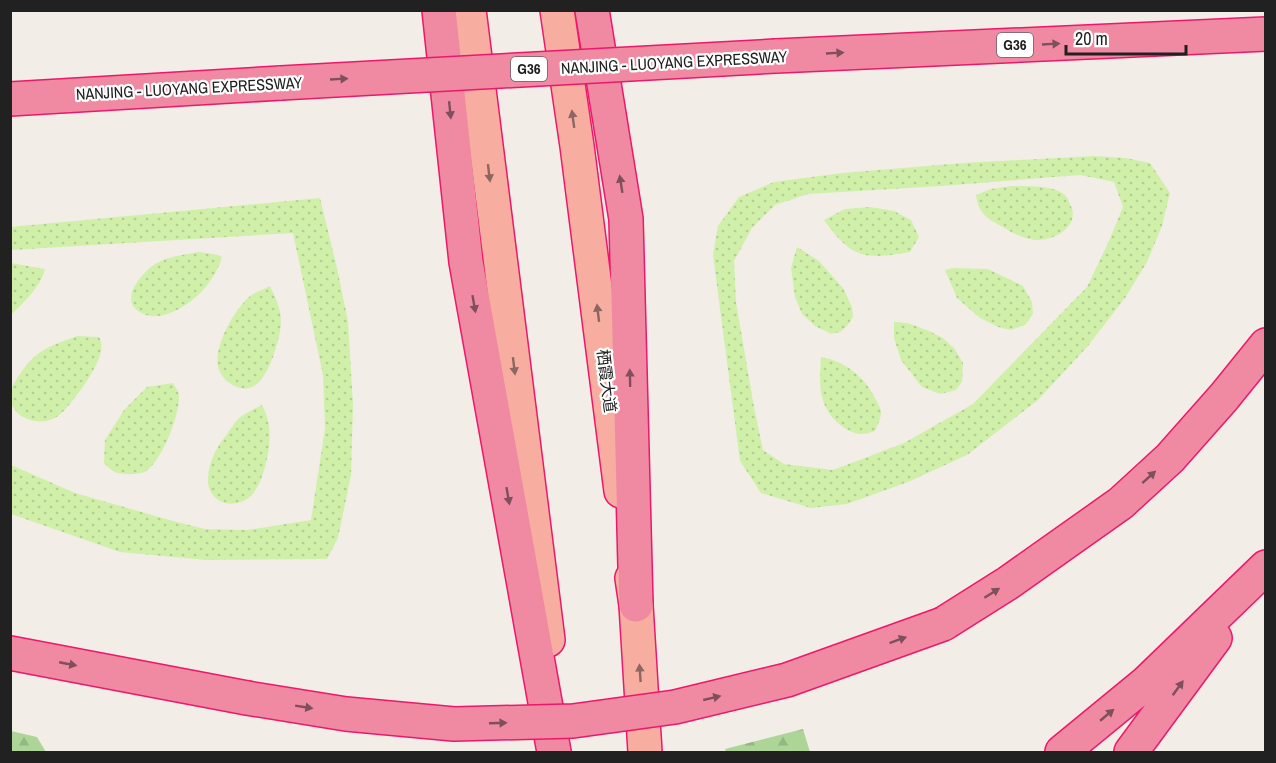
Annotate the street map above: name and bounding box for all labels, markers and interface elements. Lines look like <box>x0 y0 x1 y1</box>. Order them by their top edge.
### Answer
scale bar <box>1066 18 1186 56</box>
text: 20 m <box>1075 26 1108 51</box>
road number: G36 <box>997 33 1033 57</box>
one-way arrow <box>1041 39 1060 48</box>
street label: NANJING - LUOYANG EXPRESSWAY <box>560 45 788 79</box>
one-way arrow <box>825 49 844 58</box>
road number: G36 <box>511 57 547 81</box>
street label: NANJING - LUOYANG EXPRESSWAY <box>75 71 303 105</box>
one-way arrow <box>330 75 349 84</box>
one-way arrow <box>445 101 455 120</box>
one-way arrow <box>569 110 578 129</box>
one-way arrow <box>485 163 494 182</box>
one-way arrow <box>616 174 625 193</box>
one-way arrow <box>470 294 479 313</box>
one-way arrow <box>594 303 603 322</box>
street label: 栖霞大道 <box>592 348 622 414</box>
one-way arrow <box>509 357 518 376</box>
one-way arrow <box>625 369 635 388</box>
one-way arrow <box>1141 471 1156 484</box>
one-way arrow <box>504 486 513 505</box>
one-way arrow <box>984 587 1000 598</box>
one-way arrow <box>889 634 907 644</box>
one-way arrow <box>59 660 78 669</box>
one-way arrow <box>635 664 645 683</box>
one-way arrow <box>1172 681 1184 697</box>
one-way arrow <box>703 692 722 702</box>
one-way arrow <box>295 703 314 712</box>
one-way arrow <box>1099 709 1114 722</box>
one-way arrow <box>489 718 508 727</box>

